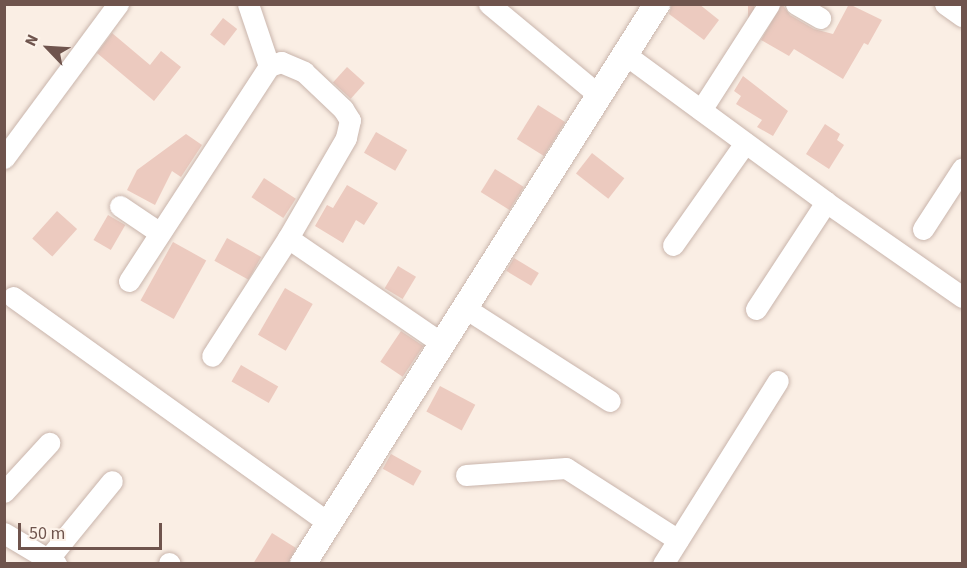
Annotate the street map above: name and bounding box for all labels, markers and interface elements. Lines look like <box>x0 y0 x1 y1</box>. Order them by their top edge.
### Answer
north arrow <box>18 18 78 78</box>
text: N <box>19 31 44 50</box>
scale bar <box>21 511 165 549</box>
text: 50 m <box>29 521 65 546</box>

